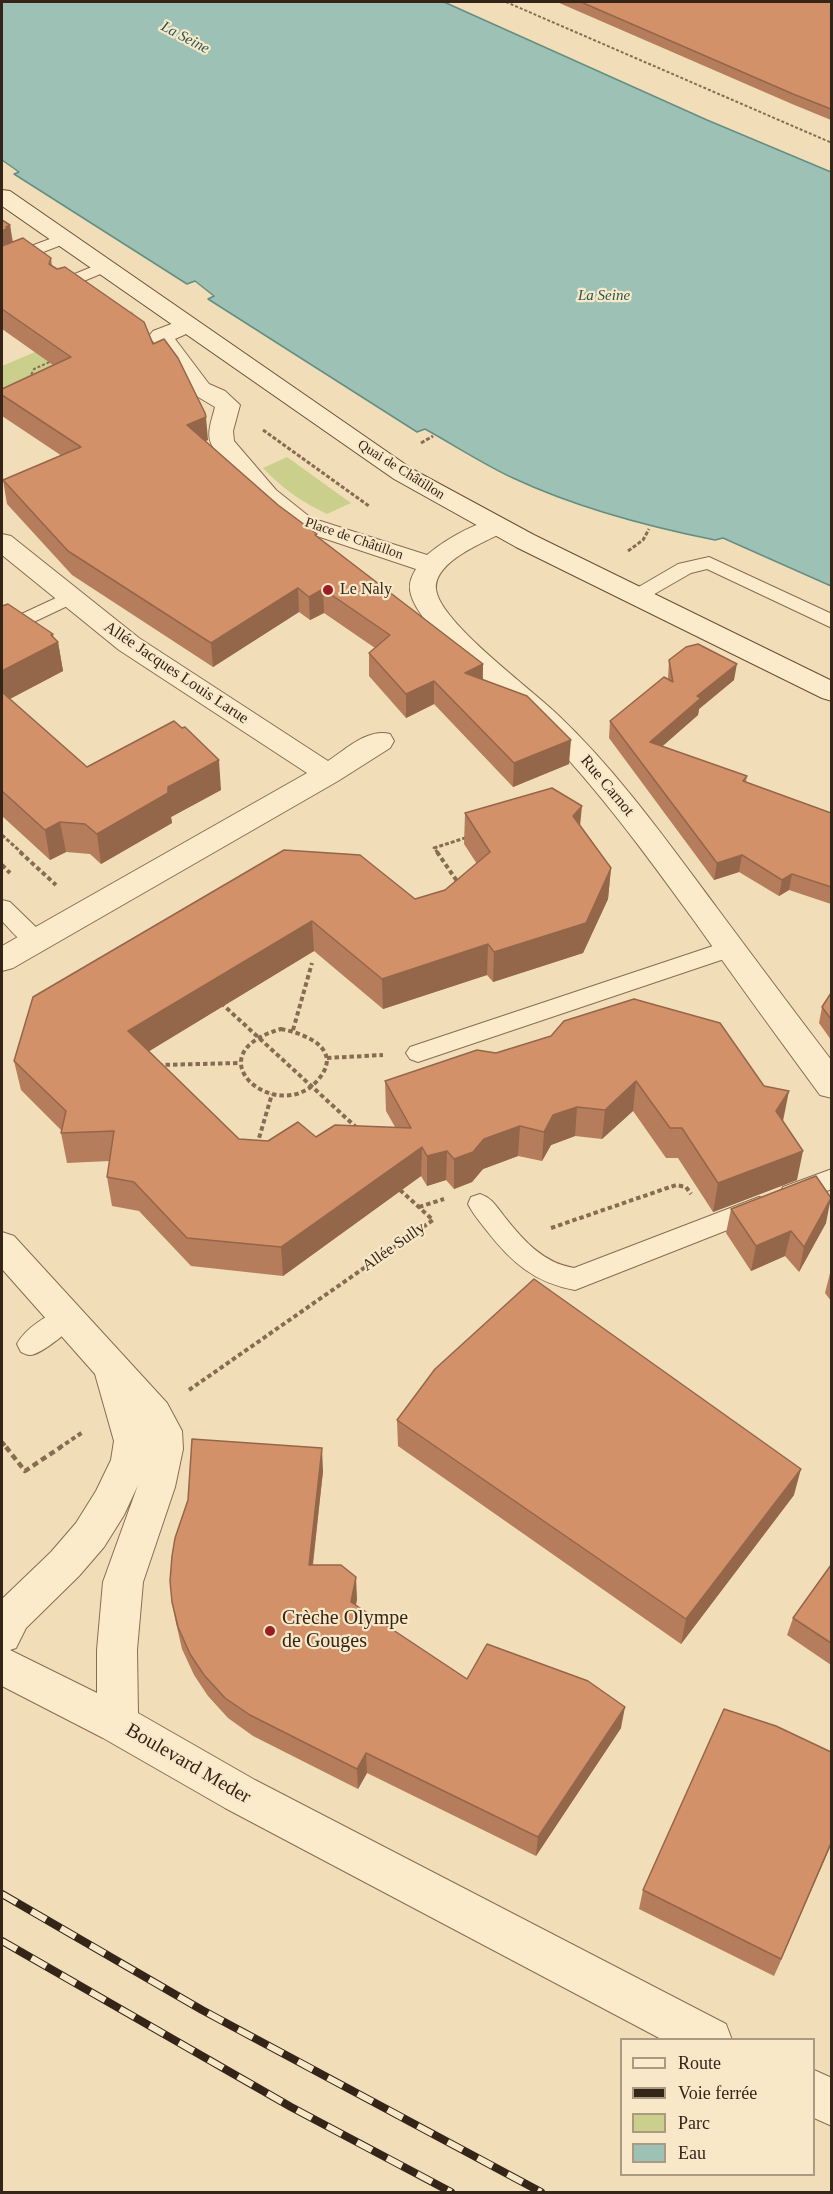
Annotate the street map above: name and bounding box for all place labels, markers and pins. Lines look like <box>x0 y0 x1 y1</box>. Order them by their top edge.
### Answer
place label: Le Naly <box>340 580 392 600</box>
marker: Le Naly <box>321 583 335 597</box>
place label: Crèche Olympe de Gouges <box>282 1607 408 1654</box>
marker: Crèche Olympe de Gouges <box>263 1624 277 1638</box>

